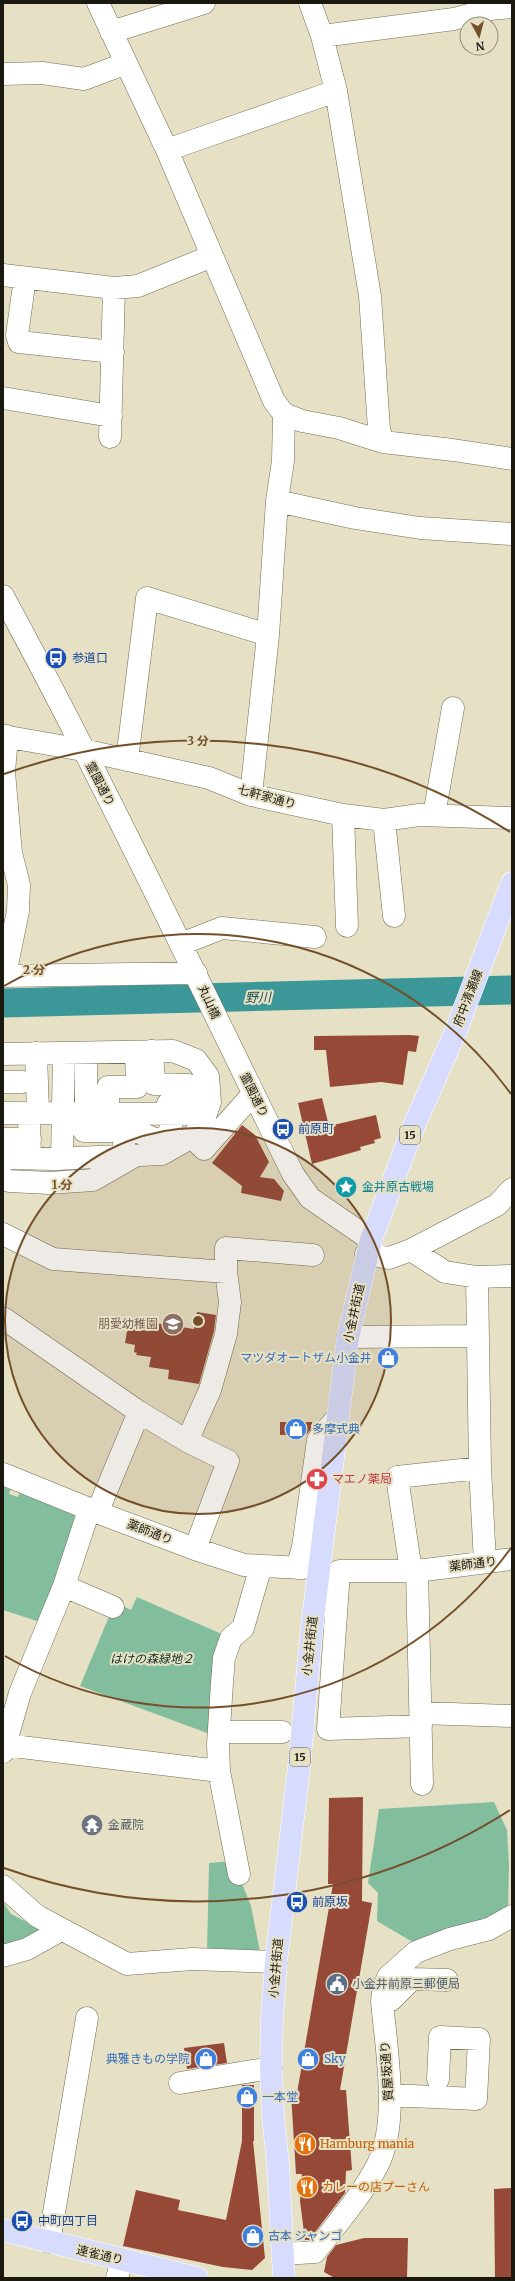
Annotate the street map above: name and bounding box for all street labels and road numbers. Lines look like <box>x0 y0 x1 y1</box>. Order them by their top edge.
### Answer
street label: 霊園通り <box>83 759 118 809</box>
street label: 七軒家通り <box>236 782 298 812</box>
street label: 府中清瀬線 <box>450 967 485 1029</box>
street label: 丸山橋 <box>195 982 224 1021</box>
street label: 霊園通り <box>237 1070 272 1120</box>
road number: 15 <box>400 1126 420 1144</box>
street label: 小金井街道 <box>340 1282 367 1344</box>
street label: 薬師通り <box>125 1516 175 1547</box>
street label: 薬師通り <box>448 1553 498 1574</box>
street label: 小金井街道 <box>299 1615 320 1677</box>
road number: 15 <box>290 1748 310 1766</box>
street label: 小金井街道 <box>265 1937 286 1999</box>
street label: 質屋坂通り <box>377 2041 396 2101</box>
street label: 連雀通り <box>75 2242 125 2267</box>

